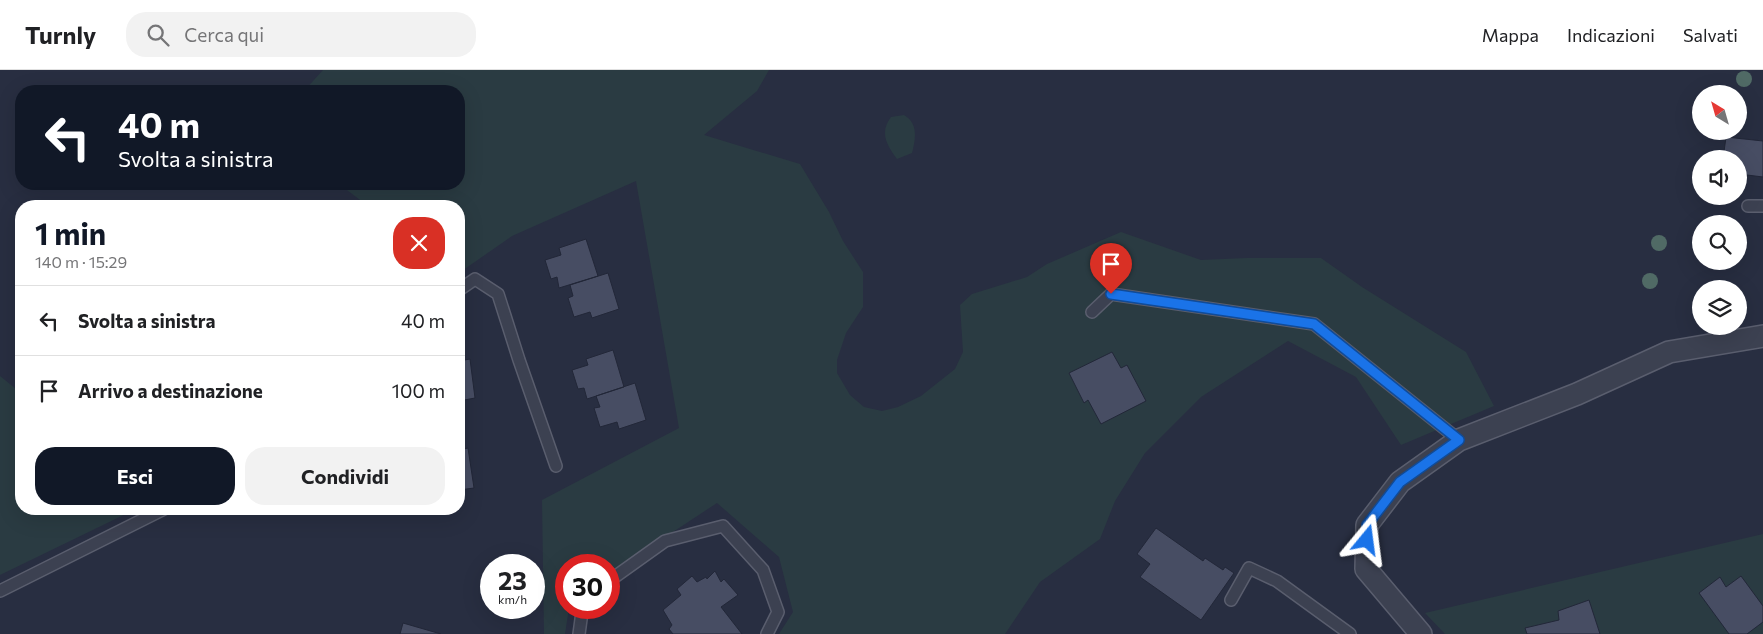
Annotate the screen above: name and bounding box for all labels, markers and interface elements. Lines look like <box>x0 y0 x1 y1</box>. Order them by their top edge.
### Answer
search box <box>126 12 476 57</box>
text: Turnly <box>25 20 96 49</box>
icon: search <box>144 21 172 49</box>
text: Cerca qui <box>184 23 264 46</box>
text: Mappa <box>1482 24 1539 46</box>
text: Indicazioni <box>1567 24 1655 46</box>
text: Salvati <box>1683 24 1738 46</box>
north arrow <box>1692 85 1748 140</box>
map controls <box>1692 85 1747 335</box>
text: 40 m <box>118 102 200 145</box>
icon: left <box>35 105 100 170</box>
text: Svolta a sinistra <box>118 145 273 172</box>
button: sound <box>1692 150 1747 205</box>
text: 1 min <box>35 214 106 251</box>
button: search <box>1692 215 1747 270</box>
button: close <box>393 217 445 269</box>
pin <box>1090 243 1132 294</box>
icon: arrive <box>1097 250 1125 278</box>
text: 140 m · 15:29 <box>35 252 127 271</box>
button: layers <box>1692 280 1747 335</box>
icon: left <box>35 307 63 335</box>
text: Svolta a sinistra <box>78 309 216 332</box>
text: 40 m <box>401 309 445 332</box>
icon: arrive <box>35 377 63 405</box>
text: Arrivo a destinazione <box>78 379 263 402</box>
text: 100 m <box>392 379 445 402</box>
button: Esci <box>35 447 235 505</box>
button: Condividi <box>245 447 445 505</box>
position arrow <box>1340 513 1392 565</box>
speed limit sign: 30 <box>555 554 620 619</box>
text: 23 <box>498 565 527 595</box>
text: km/h <box>498 592 527 606</box>

